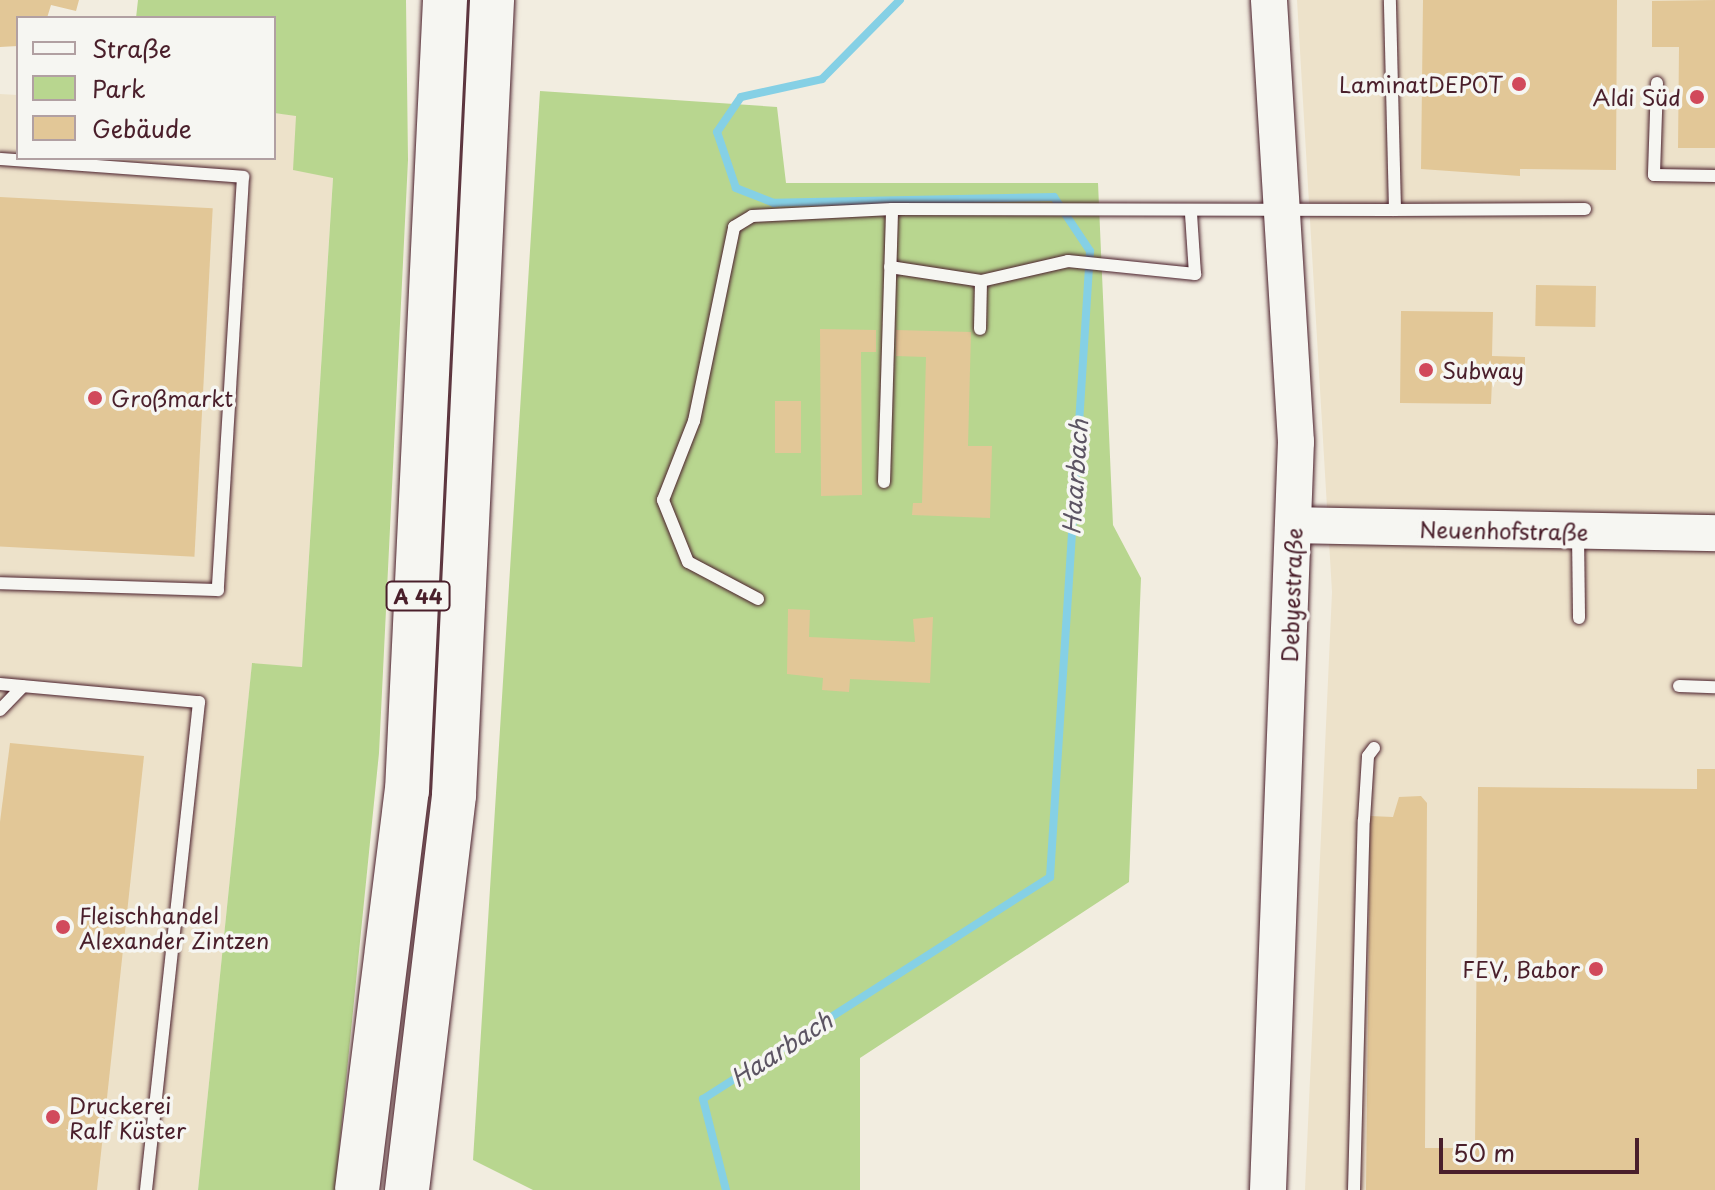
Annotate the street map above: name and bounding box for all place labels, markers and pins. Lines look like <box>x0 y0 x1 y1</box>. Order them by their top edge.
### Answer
place label: LaminatDEPOT <box>1339 71 1503 97</box>
marker: LaminatDEPOT <box>1510 75 1528 93</box>
place label: Aldi Süd <box>1592 84 1681 110</box>
marker: Aldi Süd <box>1688 88 1706 106</box>
place label: Subway <box>1442 357 1524 383</box>
marker: Subway <box>1417 361 1435 379</box>
place label: Großmarkt <box>111 385 233 411</box>
marker: Großmarkt <box>86 389 104 407</box>
place label: Fleischhandel Alexander Zintzen <box>79 901 271 952</box>
marker: Fleischhandel Alexander Zintzen <box>54 918 72 936</box>
place label: FEV, Babor <box>1462 956 1580 982</box>
marker: FEV, Babor <box>1587 960 1605 978</box>
place label: Druckerei Ralf Küster <box>69 1091 187 1142</box>
marker: Druckerei Ralf Küster <box>44 1108 62 1126</box>

